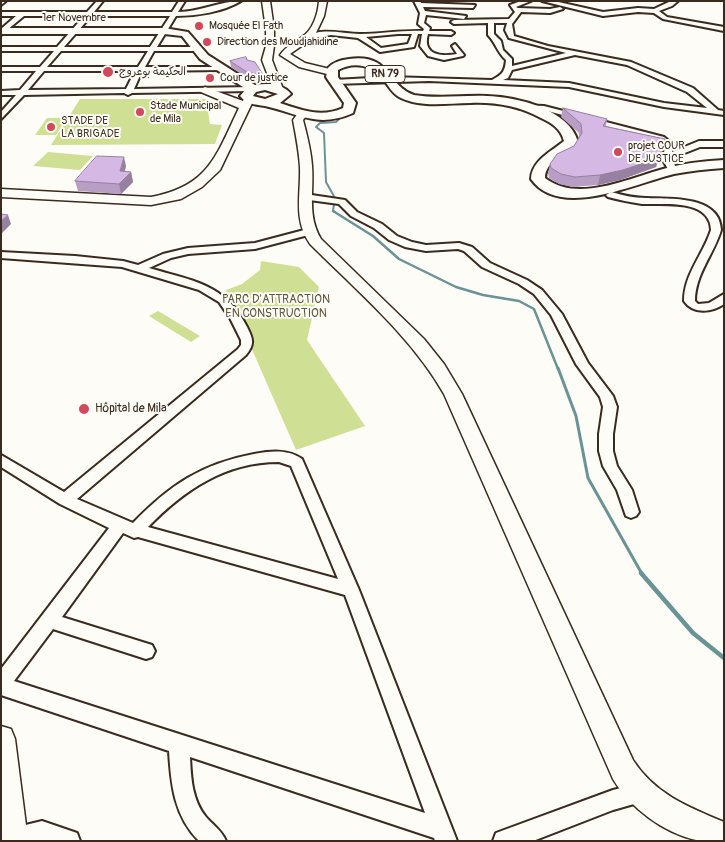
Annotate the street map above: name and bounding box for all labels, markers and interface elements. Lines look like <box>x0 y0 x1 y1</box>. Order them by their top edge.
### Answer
street label: 1er Novembre <box>42 11 106 25</box>
place label: Mosquée El Fath <box>209 19 283 33</box>
marker: Mosquée El Fath <box>193 20 205 32</box>
place label: Direction des Moudjahidine <box>217 35 338 49</box>
marker: Direction des Moudjahidine <box>201 36 213 48</box>
marker: الحكيمة بوعروج <box>101 65 115 79</box>
place label: الحكيمة بوعروج <box>119 65 186 79</box>
road number: RN 79 <box>365 66 405 82</box>
place label: Cour de justice <box>220 71 288 85</box>
marker: Cour de justice <box>204 72 216 84</box>
place label: Stade Municipal de Mila <box>150 99 221 125</box>
marker: Stade Municipal de Mila <box>134 106 146 118</box>
place label: STADE DE LA BRIGADE <box>61 114 119 140</box>
marker: STADE DE LA BRIGADE <box>45 121 57 133</box>
place label: projet COUR DE JUSTICE <box>628 139 685 165</box>
marker: projet COUR DE JUSTICE <box>612 146 624 158</box>
park label: PARC D'ATTRACTION EN CONSTRUCTION <box>222 293 330 321</box>
marker: Hôpital de Mila <box>77 402 91 416</box>
place label: Hôpital de Mila <box>95 402 167 416</box>

